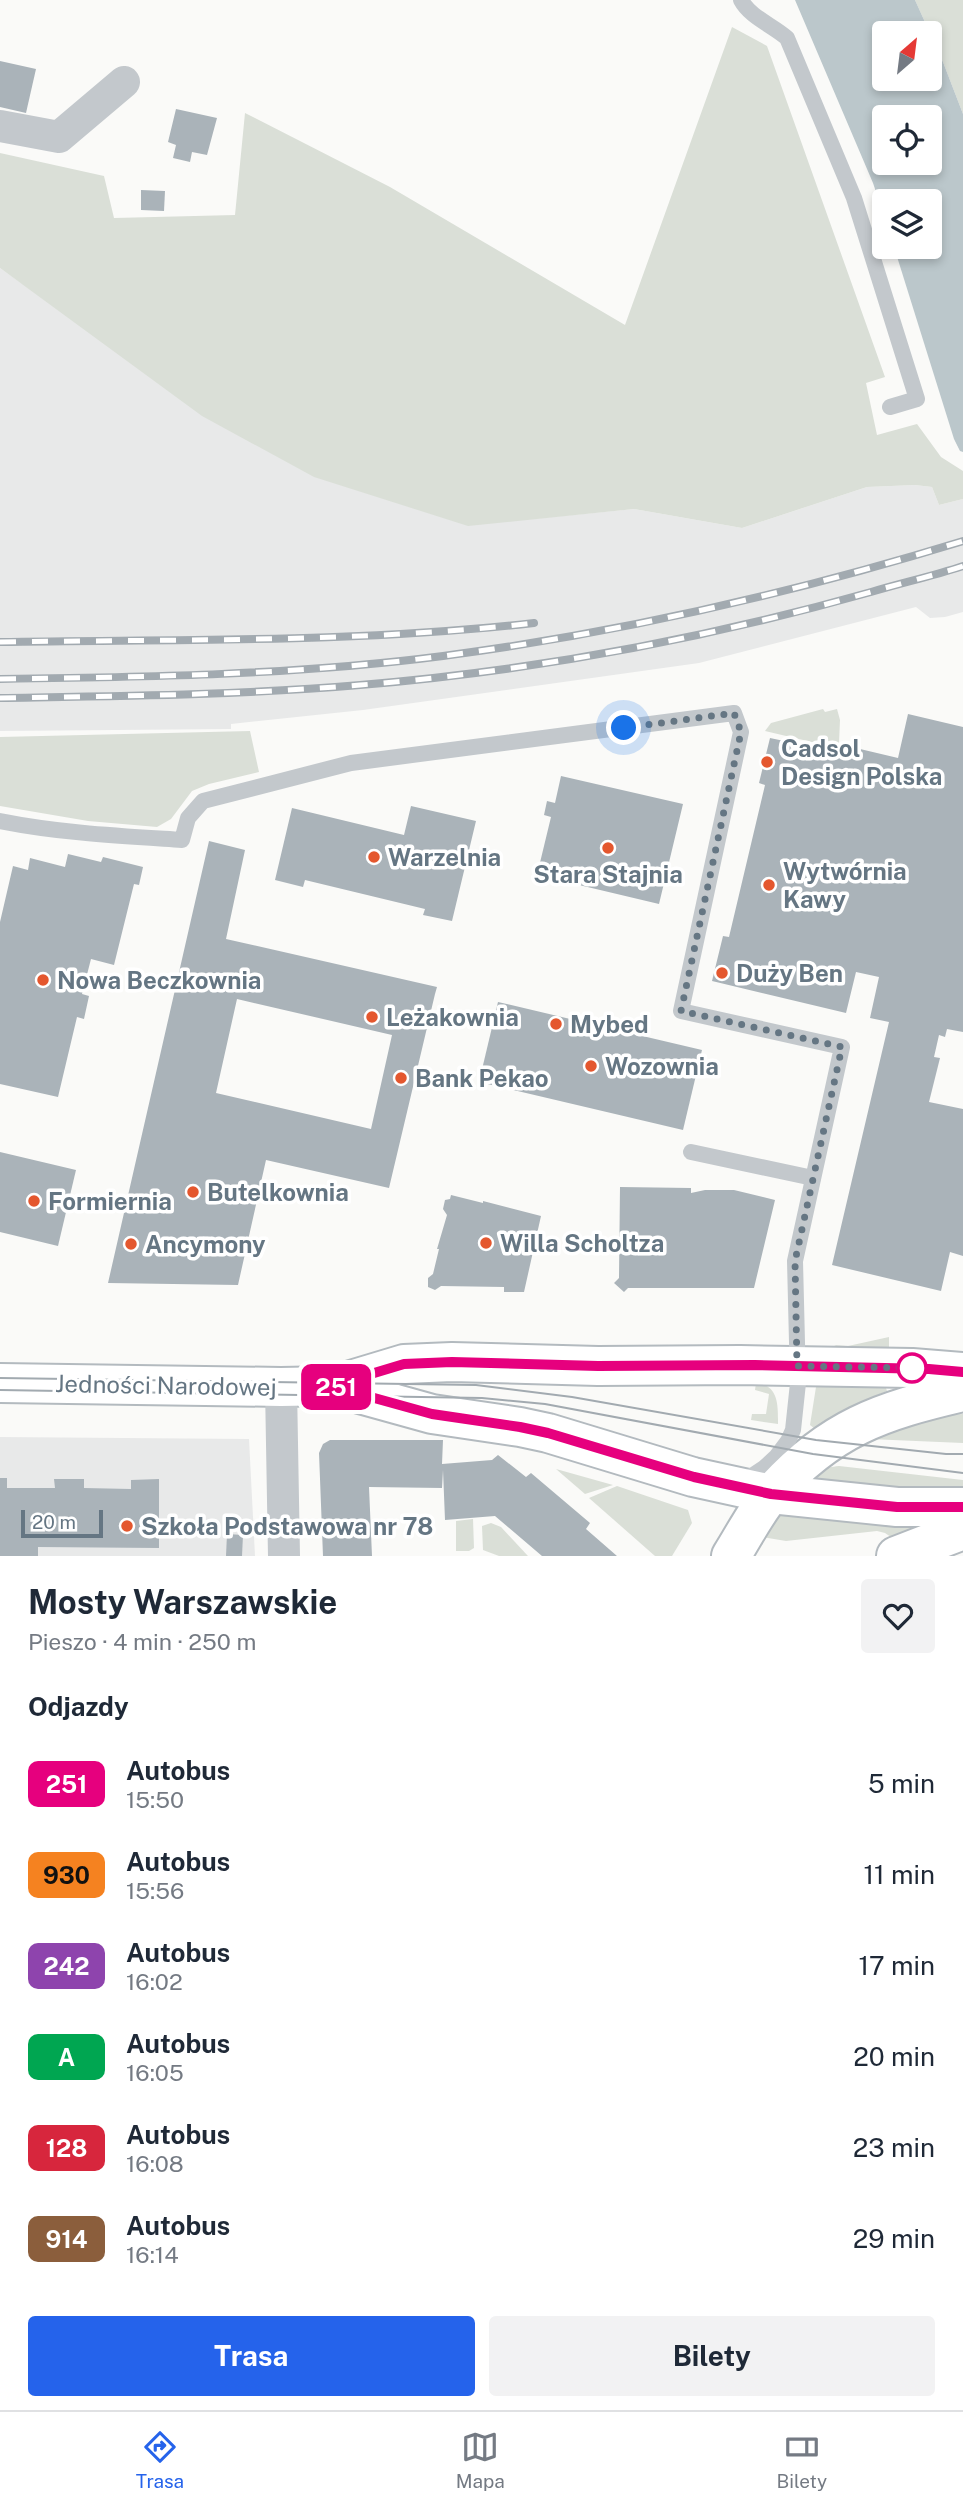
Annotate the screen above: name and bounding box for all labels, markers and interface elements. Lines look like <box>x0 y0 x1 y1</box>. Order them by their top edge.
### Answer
north arrow <box>872 21 942 91</box>
map controls <box>872 21 942 259</box>
button: locate <box>872 105 942 175</box>
button: layers <box>872 189 942 259</box>
your location <box>606 710 641 745</box>
place label: Cadsol Design Polska <box>781 734 942 790</box>
marker: Cadsol Design Polska <box>759 754 775 770</box>
marker: Stara Stajnia <box>600 840 616 856</box>
place label: Warzelnia <box>388 843 501 871</box>
marker: Warzelnia <box>366 849 382 865</box>
place label: Wytwórnia Kawy <box>783 857 907 913</box>
place label: Stara Stajnia <box>533 860 683 888</box>
marker: Wytwórnia Kawy <box>761 877 777 893</box>
place label: Duży Ben <box>736 959 843 987</box>
marker: Duży Ben <box>714 965 730 981</box>
place label: Nowa Beczkownia <box>57 966 261 994</box>
marker: Nowa Beczkownia <box>35 972 51 988</box>
place label: Leżakownia <box>386 1003 519 1031</box>
marker: Leżakownia <box>364 1009 380 1025</box>
place label: Mybed <box>570 1010 649 1038</box>
marker: Mybed <box>548 1016 564 1032</box>
place label: Wozownia <box>605 1052 719 1080</box>
marker: Wozownia <box>583 1058 599 1074</box>
place label: Bank Pekao <box>415 1064 549 1092</box>
marker: Bank Pekao <box>393 1070 409 1086</box>
place label: Butelkownia <box>207 1178 349 1206</box>
marker: Butelkownia <box>185 1184 201 1200</box>
place label: Formiernia <box>48 1187 172 1215</box>
marker: Formiernia <box>26 1193 42 1209</box>
place label: Willa Scholtza <box>500 1229 664 1257</box>
place label: Ancymony <box>145 1230 266 1258</box>
marker: Willa Scholtza <box>478 1235 494 1251</box>
marker: Ancymony <box>123 1236 139 1252</box>
unlabelled marker <box>897 1353 927 1383</box>
line badge: 251 <box>296 1364 376 1410</box>
street label: Jedności Narodowej <box>55 1369 277 1401</box>
text: 251 <box>315 1373 357 1401</box>
scale bar <box>21 1507 103 1539</box>
text: 20 m <box>32 1511 76 1533</box>
place label: Szkoła Podstawowa nr 78 <box>141 1512 433 1540</box>
marker: Szkoła Podstawowa nr 78 <box>119 1518 135 1534</box>
button: heart <box>861 1579 935 1653</box>
text: Mosty Warszawskie <box>28 1583 337 1621</box>
text: Pieszo · 4 min · 250 m <box>28 1628 256 1655</box>
text: Odjazdy <box>28 1691 129 1722</box>
text: Autobus <box>126 1755 230 1786</box>
text: 5 min <box>868 1768 935 1799</box>
text: 251 <box>46 1770 87 1798</box>
text: 15:50 <box>126 1786 184 1813</box>
text: Autobus <box>126 1846 230 1877</box>
text: 11 min <box>863 1859 935 1890</box>
text: 930 <box>43 1861 90 1889</box>
text: 15:56 <box>126 1877 184 1904</box>
text: Autobus <box>126 1937 230 1968</box>
text: 17 min <box>858 1950 935 1981</box>
text: 242 <box>43 1952 90 1980</box>
text: 16:02 <box>126 1968 183 1995</box>
text: Autobus <box>126 2028 230 2059</box>
text: 20 min <box>853 2041 935 2072</box>
text: A <box>58 2043 75 2071</box>
text: 16:05 <box>126 2059 184 2086</box>
text: Autobus <box>126 2119 230 2150</box>
text: 23 min <box>853 2132 935 2163</box>
text: 128 <box>46 2134 87 2162</box>
text: 16:08 <box>126 2150 184 2177</box>
text: Autobus <box>126 2210 230 2241</box>
text: 29 min <box>853 2223 935 2254</box>
text: 914 <box>46 2225 87 2253</box>
text: 16:14 <box>126 2241 179 2268</box>
button: Trasa <box>28 2316 475 2396</box>
button: Bilety <box>489 2316 935 2396</box>
tab: Trasa <box>136 2428 184 2492</box>
tab: Mapa <box>456 2428 505 2492</box>
tab: Bilety <box>776 2428 827 2492</box>

